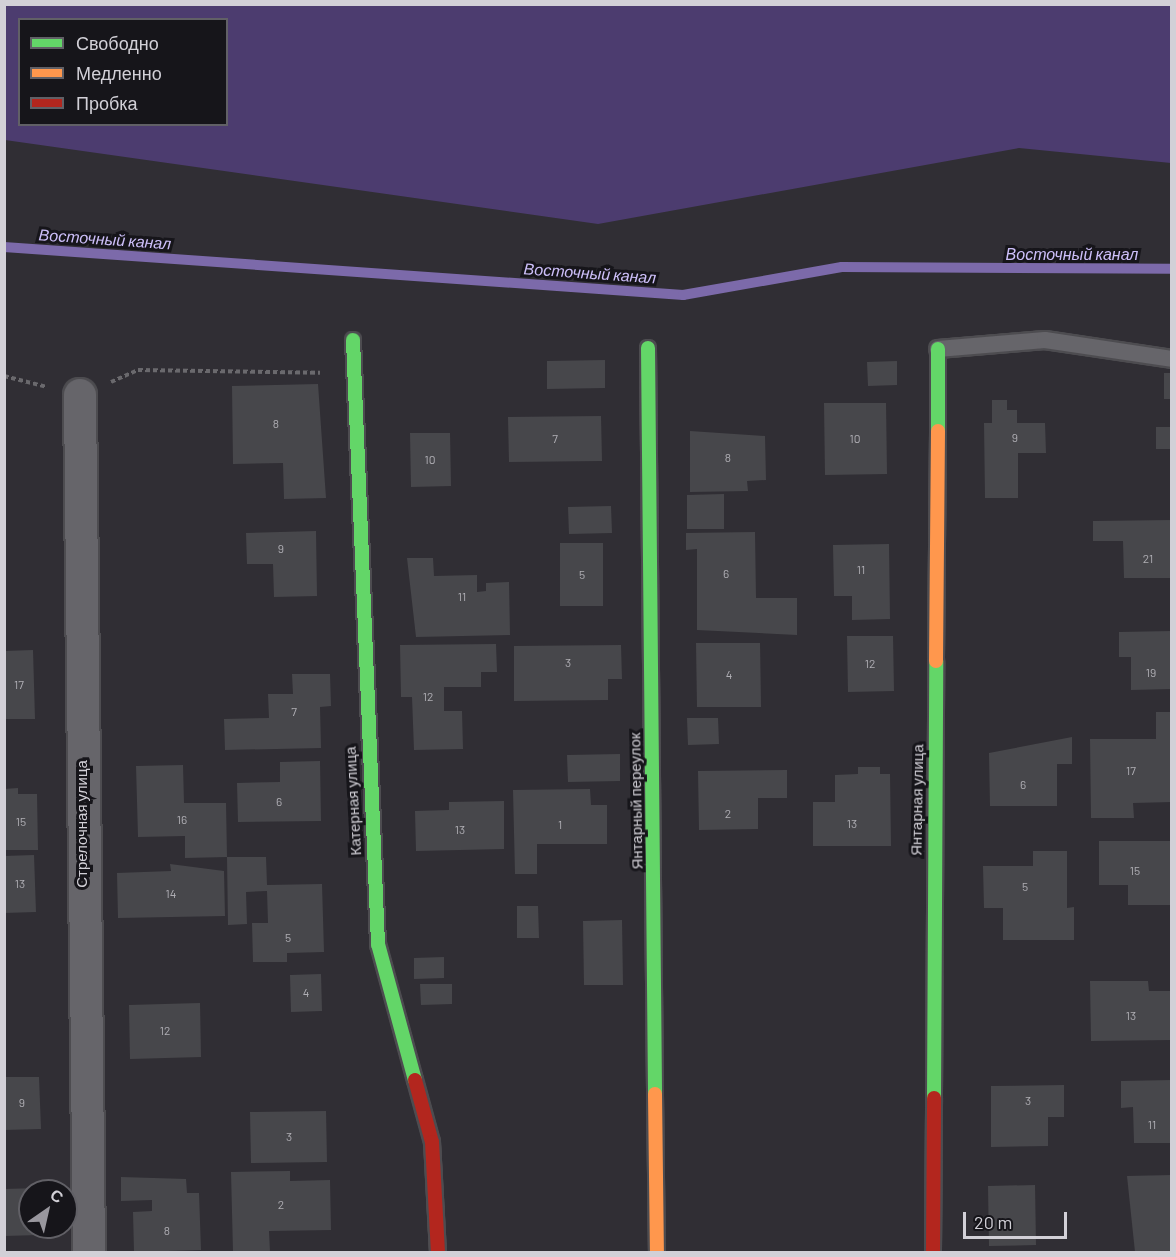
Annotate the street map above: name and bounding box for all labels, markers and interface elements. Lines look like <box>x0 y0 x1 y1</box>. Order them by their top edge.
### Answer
legend <box>18 18 228 126</box>
text: Свободно <box>76 32 159 54</box>
text: Медленно <box>76 62 162 84</box>
text: Пробка <box>76 92 138 114</box>
water label: Восточный канал <box>38 225 172 253</box>
water label: Восточный канал <box>1006 244 1138 264</box>
water label: Восточный канал <box>523 259 657 287</box>
house number: 8 <box>273 417 279 431</box>
house number: 9 <box>1012 431 1018 445</box>
house number: 7 <box>552 432 558 446</box>
house number: 10 <box>850 432 860 446</box>
house number: 8 <box>725 451 731 465</box>
house number: 10 <box>425 453 435 467</box>
house number: 9 <box>278 542 284 556</box>
house number: 21 <box>1143 552 1153 566</box>
house number: 11 <box>857 563 865 577</box>
house number: 6 <box>723 567 729 581</box>
house number: 5 <box>579 568 585 582</box>
house number: 11 <box>458 590 466 604</box>
house number: 3 <box>565 656 571 670</box>
house number: 12 <box>865 657 875 671</box>
house number: 19 <box>1146 666 1156 680</box>
house number: 4 <box>726 668 732 682</box>
house number: 17 <box>14 678 24 692</box>
house number: 12 <box>423 690 433 704</box>
house number: 7 <box>291 705 297 719</box>
street label: Янтарный переулок <box>626 732 646 870</box>
street label: Янтарная улица <box>907 744 927 856</box>
street label: Катерная улица <box>341 746 365 856</box>
street label: Стрелочная улица <box>73 760 91 888</box>
house number: 17 <box>1126 764 1136 778</box>
house number: 6 <box>1020 778 1026 792</box>
house number: 6 <box>276 795 282 809</box>
house number: 2 <box>725 807 731 821</box>
house number: 16 <box>177 813 187 827</box>
house number: 15 <box>16 815 26 829</box>
house number: 13 <box>847 817 857 831</box>
house number: 1 <box>558 818 562 832</box>
house number: 13 <box>455 823 465 837</box>
house number: 15 <box>1130 864 1140 878</box>
house number: 13 <box>15 877 25 891</box>
house number: 5 <box>1022 880 1028 894</box>
house number: 14 <box>166 887 176 901</box>
house number: 5 <box>285 931 291 945</box>
house number: 4 <box>303 986 309 1000</box>
house number: 13 <box>1126 1009 1136 1023</box>
house number: 12 <box>160 1024 170 1038</box>
house number: 3 <box>1025 1094 1031 1108</box>
house number: 9 <box>19 1096 25 1110</box>
house number: 11 <box>1148 1118 1156 1132</box>
house number: 3 <box>286 1130 292 1144</box>
north arrow <box>18 1179 78 1239</box>
text: С <box>47 1184 67 1206</box>
house number: 2 <box>278 1198 284 1212</box>
scale bar <box>966 1200 1070 1238</box>
text: 20 m <box>974 1211 1012 1233</box>
house number: 8 <box>164 1224 170 1238</box>

